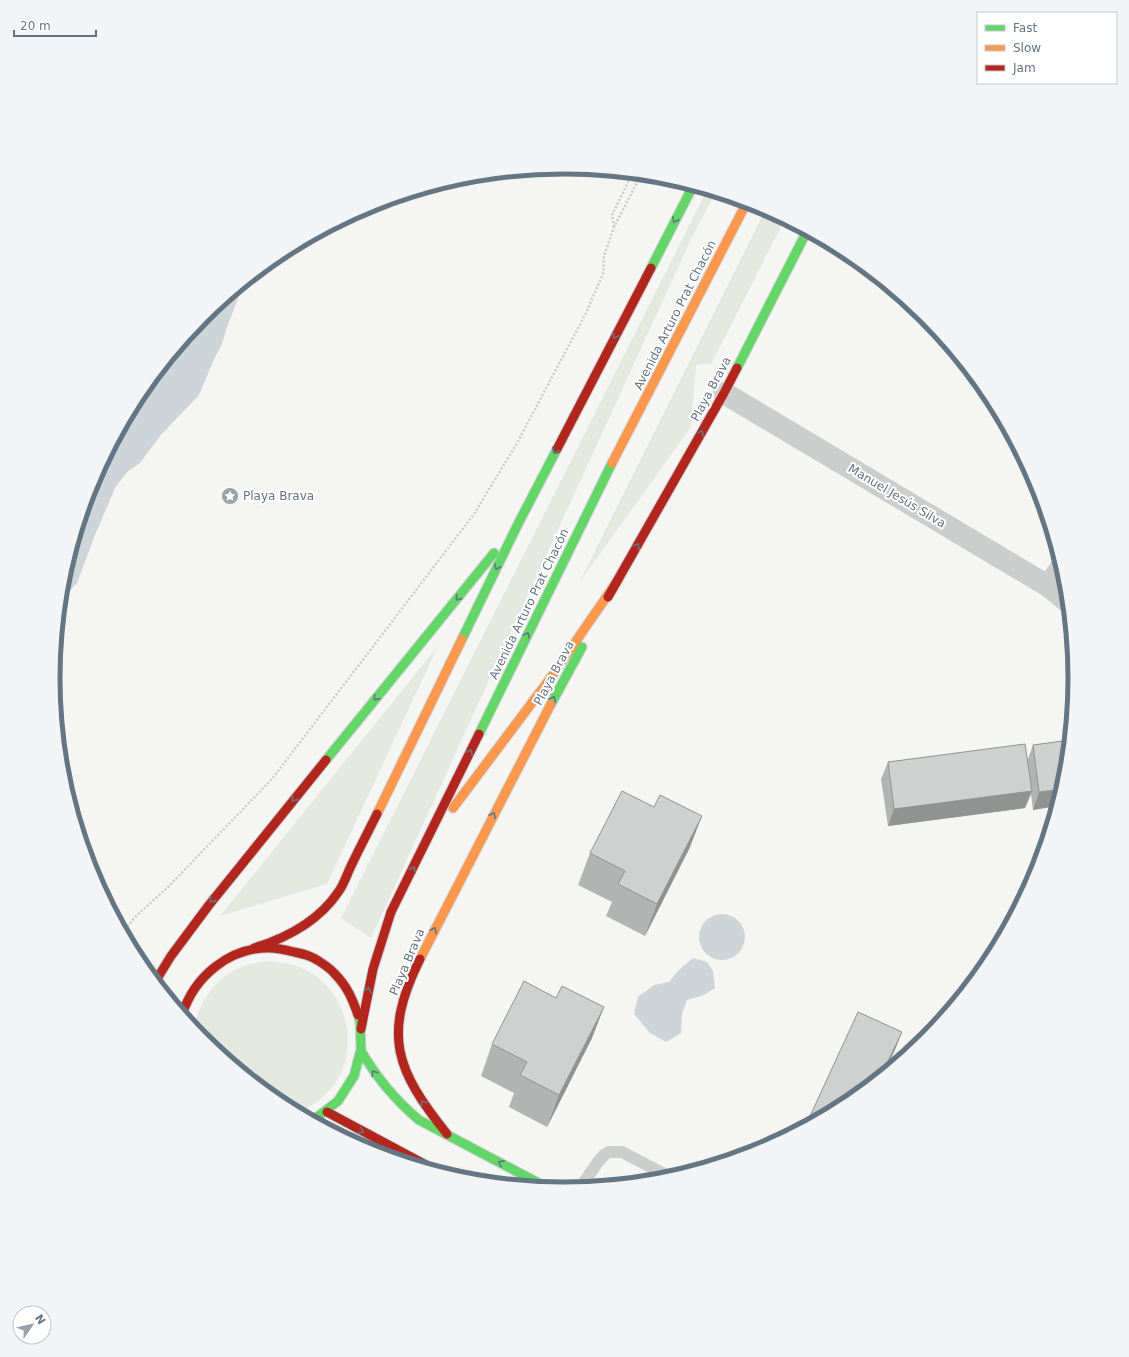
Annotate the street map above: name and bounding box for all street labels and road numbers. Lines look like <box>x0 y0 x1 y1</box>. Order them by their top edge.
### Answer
street label: Avenida Arturo Prat Chacón <box>631 238 719 392</box>
street label: Playa Brava <box>688 354 734 424</box>
street label: Manuel Jesús Silva <box>846 461 948 531</box>
street label: Avenida Arturo Prat Chacón <box>486 526 572 682</box>
street label: Playa Brava <box>531 638 577 708</box>
street label: Playa Brava <box>387 927 427 997</box>

